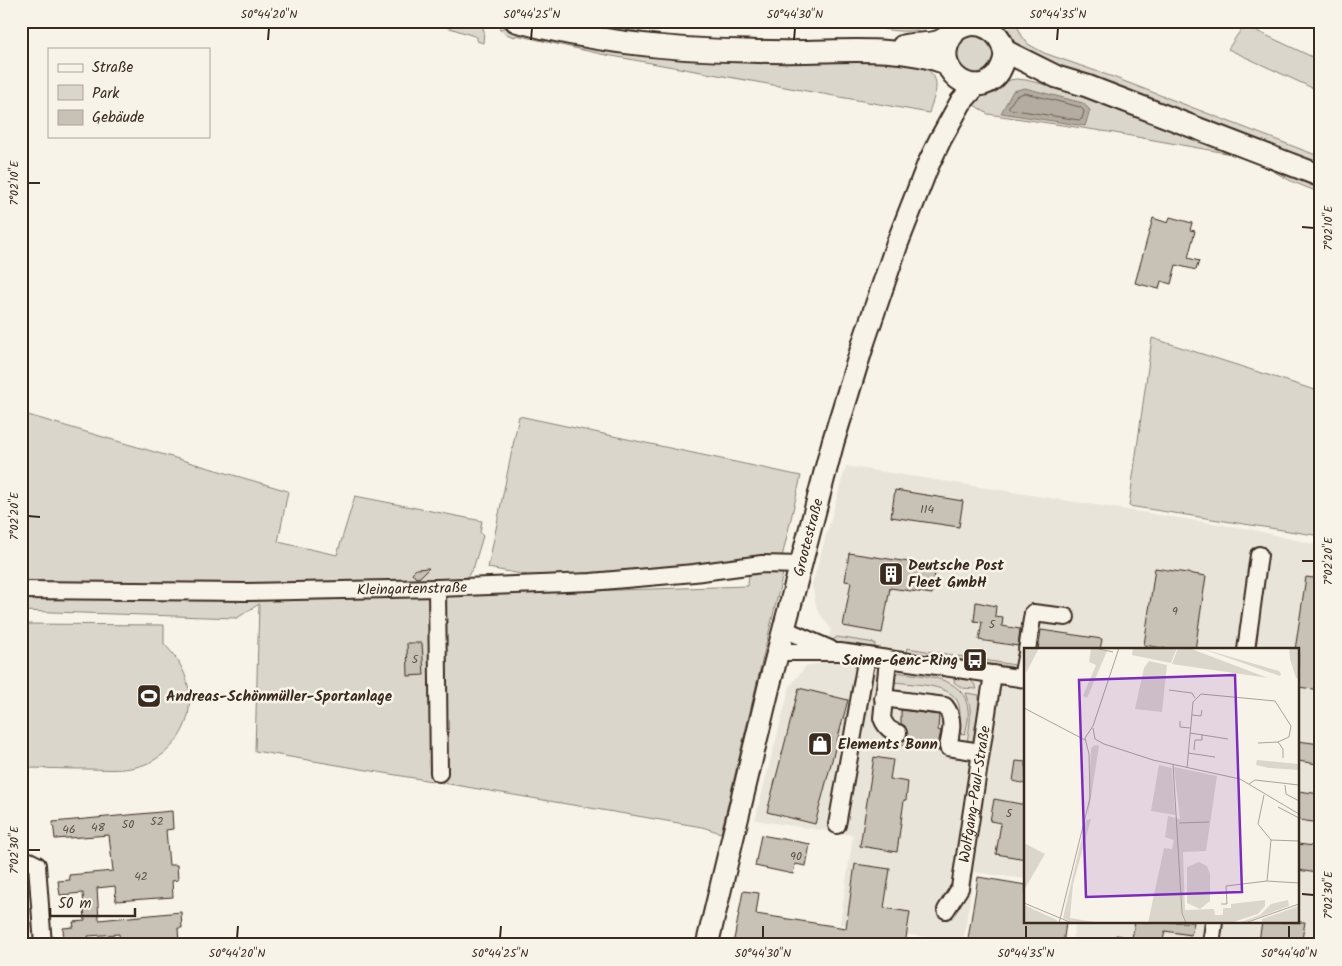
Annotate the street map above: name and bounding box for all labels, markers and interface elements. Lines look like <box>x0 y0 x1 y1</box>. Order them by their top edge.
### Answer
text: 50°44'20"N <box>241 5 297 24</box>
text: 50°44'25"N <box>504 5 561 24</box>
text: 50°44'30"N <box>767 5 823 24</box>
text: 50°44'35"N <box>1030 5 1086 24</box>
legend <box>48 48 210 138</box>
text: Straße <box>92 56 134 80</box>
text: Park <box>92 82 120 106</box>
text: Gebäude <box>92 106 145 130</box>
text: 7°02'10"E <box>5 159 24 206</box>
text: 7°02'10"E <box>1319 204 1338 251</box>
text: 7°02'20"E <box>5 491 24 540</box>
street label: Grootestraße <box>787 496 831 579</box>
house number: 114 <box>920 500 934 519</box>
text: 7°02'20"E <box>1319 536 1338 585</box>
place label: Deutsche Post Fleet GmbH <box>908 554 1004 595</box>
building icon: Deutsche Post Fleet GmbH <box>878 561 904 587</box>
street label: Kleingartenstraße <box>357 576 468 603</box>
house number: 9 <box>1172 602 1178 621</box>
house number: 5 <box>989 615 997 634</box>
bus stop icon: Saime-Genc-Ring <box>962 647 988 673</box>
inset map <box>1024 648 1300 924</box>
place label: Saime-Genc-Ring <box>842 649 958 673</box>
house number: 5 <box>412 650 420 669</box>
sports icon: Andreas-Schönmüller-Sportanlage <box>136 683 162 709</box>
place label: Andreas-Schönmüller-Sportanlage <box>166 685 393 709</box>
street label: Wolfgang-Paul-Straße <box>953 724 998 865</box>
shop icon: Elements Bonn <box>807 731 833 757</box>
place label: Elements Bonn <box>838 733 938 757</box>
house number: 5 <box>1006 804 1014 823</box>
house number: 52 <box>150 812 164 831</box>
house number: 50 <box>122 815 134 834</box>
house number: 48 <box>91 818 106 837</box>
house number: 46 <box>62 820 76 839</box>
text: 7°02'30"E <box>5 825 24 874</box>
house number: 90 <box>790 847 802 866</box>
house number: 42 <box>134 867 148 886</box>
text: 7°02'30"E <box>1319 870 1338 919</box>
scale bar <box>50 886 135 918</box>
text: 50 m <box>58 892 92 916</box>
text: 50°44'20"N <box>209 944 265 963</box>
text: 50°44'25"N <box>472 944 529 963</box>
text: 50°44'30"N <box>735 944 791 963</box>
text: 50°44'35"N <box>998 944 1054 963</box>
text: 50°44'40"N <box>1261 944 1317 963</box>

